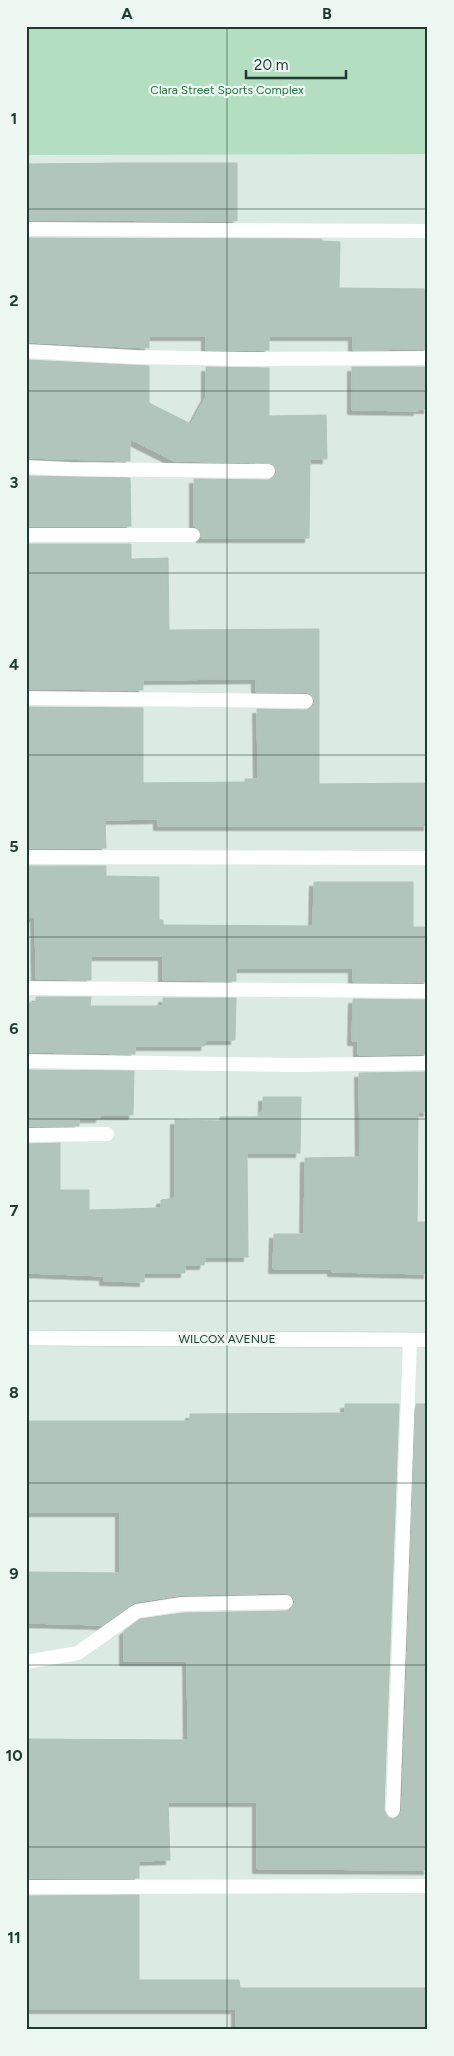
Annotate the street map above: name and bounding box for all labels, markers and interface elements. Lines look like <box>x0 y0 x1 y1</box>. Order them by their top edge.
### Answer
text: A <box>121 4 133 23</box>
text: B <box>322 4 332 23</box>
scale bar <box>246 48 346 80</box>
text: 20 m <box>254 56 288 74</box>
park label: Clara Street Sports Complex <box>150 83 304 97</box>
text: 1 <box>11 109 17 128</box>
text: 2 <box>9 291 19 310</box>
text: 3 <box>10 473 19 492</box>
text: 4 <box>9 655 19 674</box>
text: 5 <box>9 837 19 856</box>
text: 6 <box>9 1019 19 1038</box>
text: 7 <box>10 1201 19 1220</box>
street label: WILCOX AVENUE <box>178 1332 276 1346</box>
text: 8 <box>9 1383 19 1402</box>
text: 9 <box>9 1564 19 1583</box>
text: 10 <box>5 1746 23 1765</box>
text: 11 <box>7 1928 21 1947</box>

